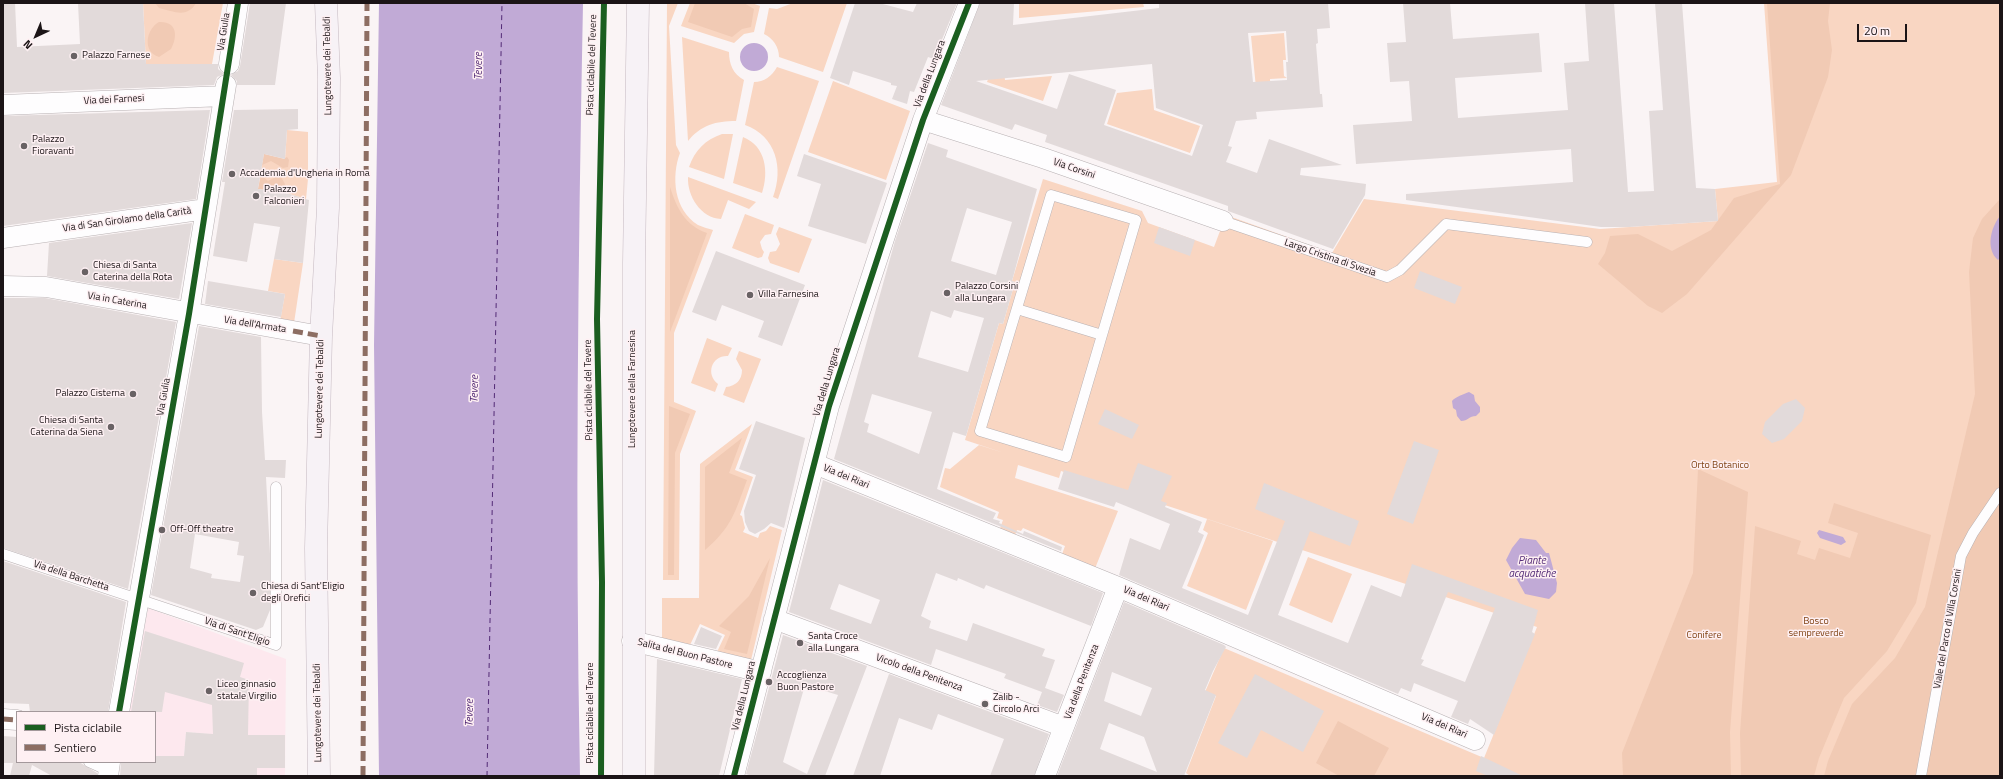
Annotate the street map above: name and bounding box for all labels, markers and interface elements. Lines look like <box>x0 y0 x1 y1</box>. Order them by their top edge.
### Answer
street label: Via Giulia <box>215 12 233 52</box>
street label: Pista ciclabile del Tevere <box>584 14 600 116</box>
north arrow <box>16 16 56 56</box>
street label: Lungotevere dei Tebaldi <box>321 16 335 116</box>
scale bar <box>1859 16 1909 42</box>
text: 20 m <box>1864 21 1890 40</box>
text: N <box>19 36 36 53</box>
street label: Via della Lungara <box>912 39 948 109</box>
place label: Palazzo Farnese <box>82 50 150 62</box>
marker: Palazzo Farnese <box>69 51 79 61</box>
water label: Tevere <box>472 52 486 80</box>
street label: Via dei Farnesi <box>83 92 145 108</box>
place label: Palazzo Fioravanti <box>32 134 74 158</box>
marker: Palazzo Fioravanti <box>19 141 29 151</box>
street label: Via Corsini <box>1051 156 1097 182</box>
place label: Accademia d'Ungheria in Roma <box>240 168 370 180</box>
marker: Accademia d'Ungheria in Roma <box>227 169 237 179</box>
place label: Palazzo Falconieri <box>264 184 304 208</box>
marker: Palazzo Falconieri <box>251 191 261 201</box>
street label: Via di San Girolamo della Carità <box>62 205 192 235</box>
street label: Largo Cristina di Svezia <box>1283 237 1377 279</box>
place label: Chiesa di Santa Caterina della Rota <box>93 260 172 284</box>
marker: Chiesa di Santa Caterina della Rota <box>80 267 90 277</box>
place label: Palazzo Corsini alla Lungara <box>955 281 1018 304</box>
marker: Palazzo Corsini alla Lungara <box>942 288 952 298</box>
place label: Villa Farnesina <box>758 289 819 301</box>
street label: Via in Caterina <box>86 290 148 312</box>
marker: Villa Farnesina <box>745 290 755 300</box>
street label: Via dell'Armata <box>223 314 287 336</box>
street label: Lungotevere della Farnesina <box>627 330 639 448</box>
street label: Lungotevere dei Tebaldi <box>313 339 327 439</box>
street label: Pista ciclabile del Tevere <box>582 339 596 441</box>
street label: Via della Lungara <box>811 346 843 418</box>
water label: Tevere <box>468 375 482 403</box>
street label: Via Giulia <box>155 377 173 417</box>
place label: Palazzo Cisterna <box>56 388 125 400</box>
marker: Palazzo Cisterna <box>128 389 138 399</box>
place label: Chiesa di Santa Caterina da Siena <box>30 415 103 438</box>
marker: Chiesa di Santa Caterina da Siena <box>106 422 116 432</box>
park label: Orto Botanico <box>1691 460 1749 472</box>
street label: Via dei Riari <box>821 462 871 492</box>
place label: Off-Off theatre <box>170 524 233 536</box>
marker: Off-Off theatre <box>157 525 167 535</box>
water label: Piante acquatiche <box>1508 554 1556 580</box>
street label: Via della Barchetta <box>32 558 110 594</box>
street label: Viale del Parco di Villa Corsini <box>1932 568 1964 690</box>
place label: Chiesa di Sant'Eligio degli Orefici <box>261 581 345 604</box>
street label: Via dei Riari <box>1121 584 1171 614</box>
marker: Chiesa di Sant'Eligio degli Orefici <box>248 588 258 598</box>
street label: Via di Sant'Eligio <box>202 615 272 649</box>
park label: Bosco sempreverde <box>1788 616 1844 640</box>
park label: Conifere <box>1687 630 1721 642</box>
place label: Santa Croce alla Lungara <box>808 631 859 654</box>
street label: Salita del Buon Pastore <box>636 636 734 672</box>
marker: Santa Croce alla Lungara <box>795 638 805 648</box>
street label: Via della Penitenza <box>1062 643 1102 721</box>
street label: Vicolo della Penitenza <box>874 652 964 694</box>
street label: Via della Lungara <box>730 660 758 732</box>
street label: Pista ciclabile del Tevere <box>585 662 597 764</box>
street label: Lungotevere dei Tebaldi <box>311 663 325 763</box>
place label: Accoglienza Buon Pastore <box>777 670 834 694</box>
marker: Accoglienza Buon Pastore <box>764 677 774 687</box>
place label: Liceo ginnasio statale Virgilio <box>217 679 277 702</box>
marker: Liceo ginnasio statale Virgilio <box>204 686 214 696</box>
place label: Zalib - Circolo Arci <box>993 692 1039 716</box>
water label: Tevere <box>463 699 477 727</box>
marker: Zalib - Circolo Arci <box>980 699 990 709</box>
legend <box>16 711 156 763</box>
street label: Via dei Riari <box>1419 711 1469 741</box>
text: Pista ciclabile <box>54 718 122 737</box>
text: Sentiero <box>54 738 96 757</box>

